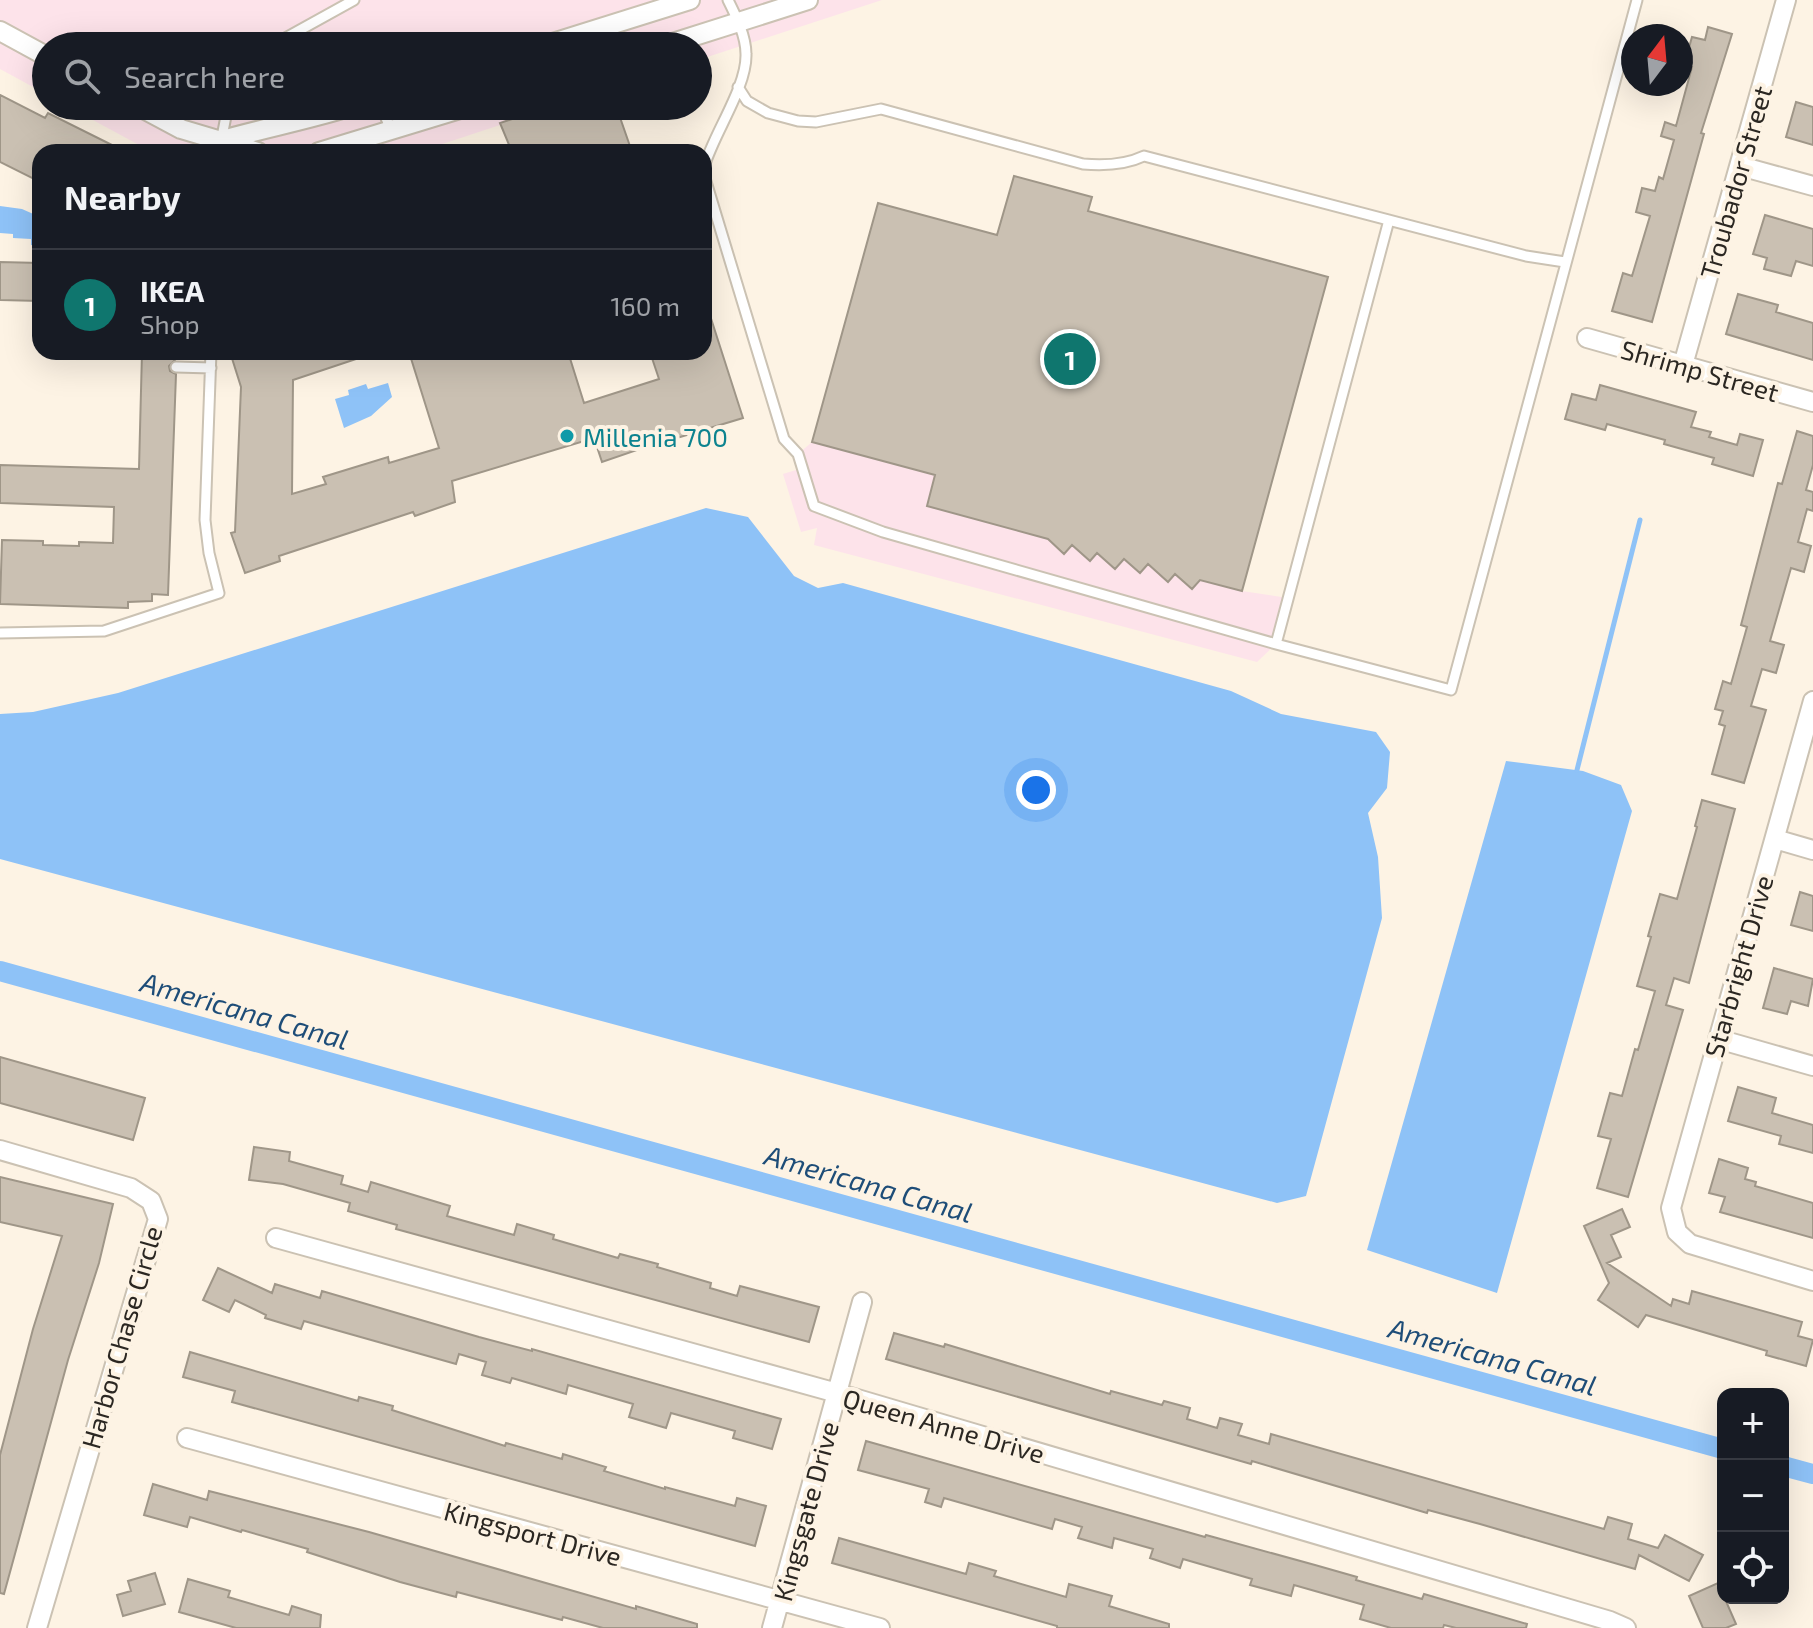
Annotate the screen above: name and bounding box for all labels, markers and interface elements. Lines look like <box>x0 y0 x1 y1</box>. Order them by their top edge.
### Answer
north arrow <box>1621 24 1693 96</box>
search box <box>32 32 712 120</box>
icon: search <box>60 54 104 98</box>
text: Search here <box>124 58 285 94</box>
street label: Troubador Street <box>1693 82 1777 282</box>
text: Nearby <box>64 176 181 217</box>
text: IKEA <box>140 272 204 308</box>
text: 1 <box>84 290 96 321</box>
text: 160 m <box>611 290 680 321</box>
text: Shop <box>140 308 200 339</box>
pin: 1 <box>1044 329 1096 389</box>
street label: Shrimp Street <box>1618 333 1782 407</box>
place label: Millenia 700 <box>583 421 728 452</box>
marker: Millenia 700 <box>558 427 576 445</box>
your location <box>1016 770 1056 810</box>
street label: Starbright Drive <box>1697 871 1779 1061</box>
water label: Americana Canal <box>136 964 353 1056</box>
water label: Americana Canal <box>760 1137 977 1229</box>
street label: Harbor Chase Circle <box>74 1222 168 1452</box>
water label: Americana Canal <box>1384 1310 1601 1402</box>
street label: Queen Anne Drive <box>840 1381 1048 1469</box>
map controls <box>1717 1388 1789 1604</box>
button: + <box>1717 1388 1789 1460</box>
street label: Kingsgate Drive <box>766 1418 844 1604</box>
button: − <box>1717 1460 1789 1532</box>
street label: Kingsport Drive <box>441 1494 625 1572</box>
button: locate <box>1717 1532 1789 1604</box>

